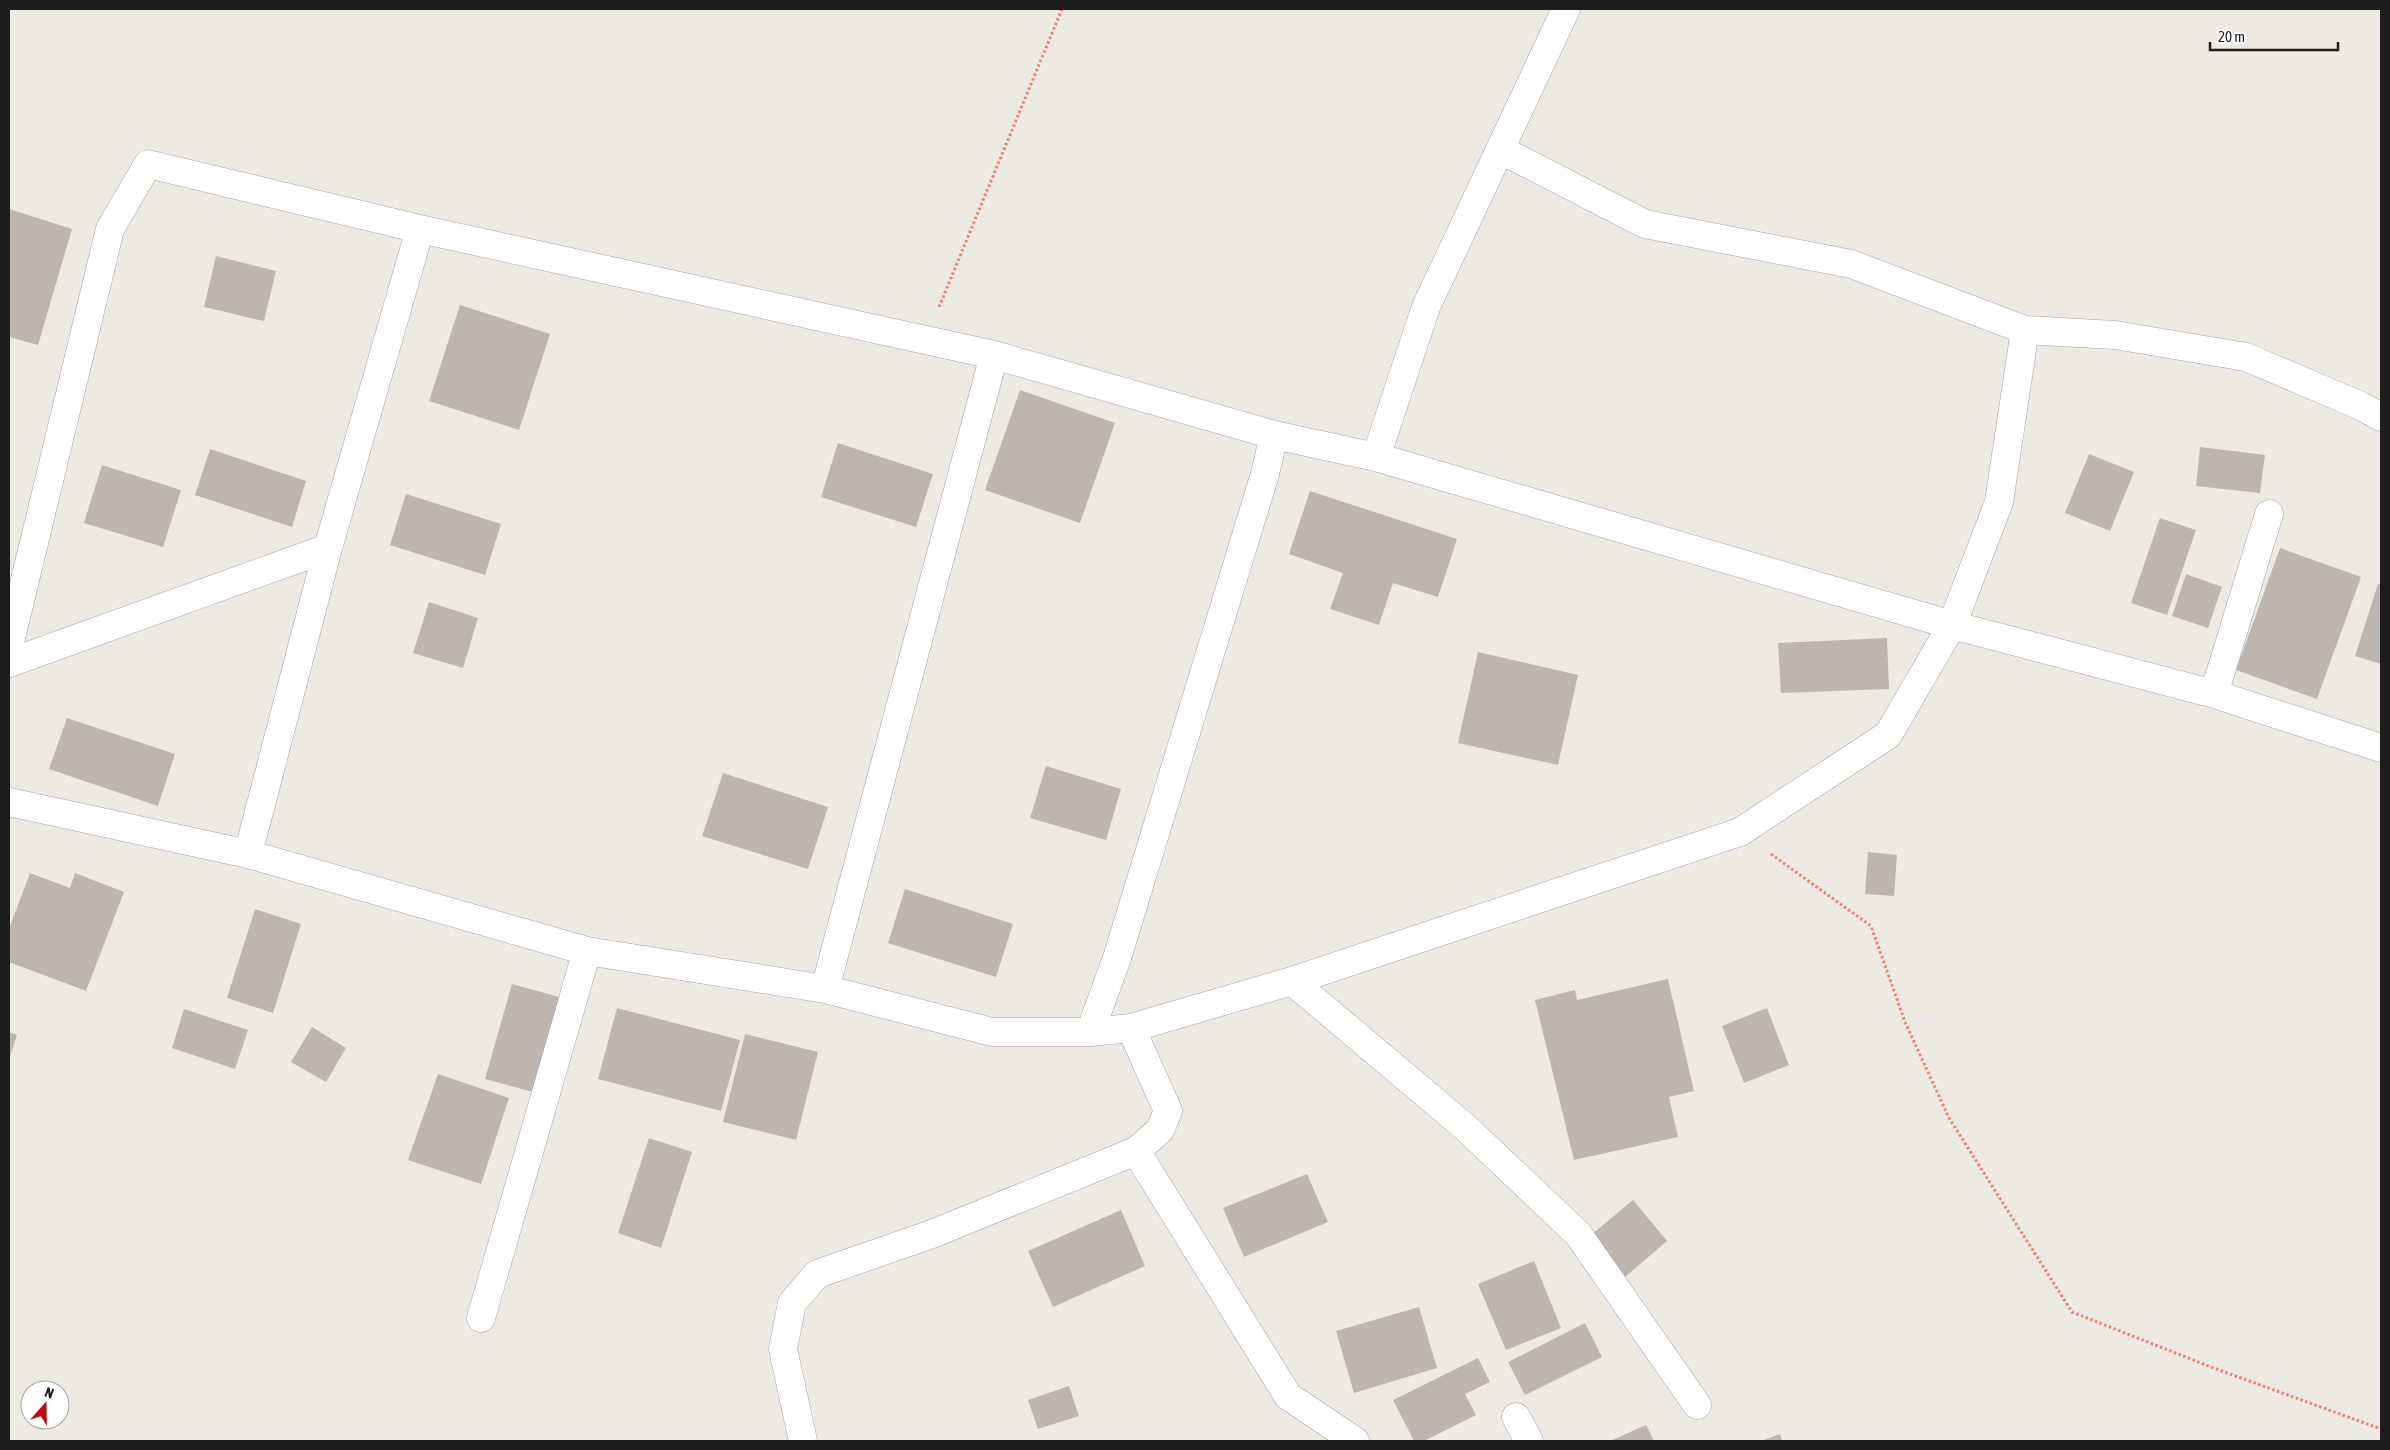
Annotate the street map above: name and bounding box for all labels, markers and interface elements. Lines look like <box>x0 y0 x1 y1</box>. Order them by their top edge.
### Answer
scale bar <box>2210 20 2338 52</box>
text: 20 m <box>2218 28 2245 45</box>
north arrow <box>20 1380 70 1430</box>
text: N <box>43 1384 56 1402</box>

